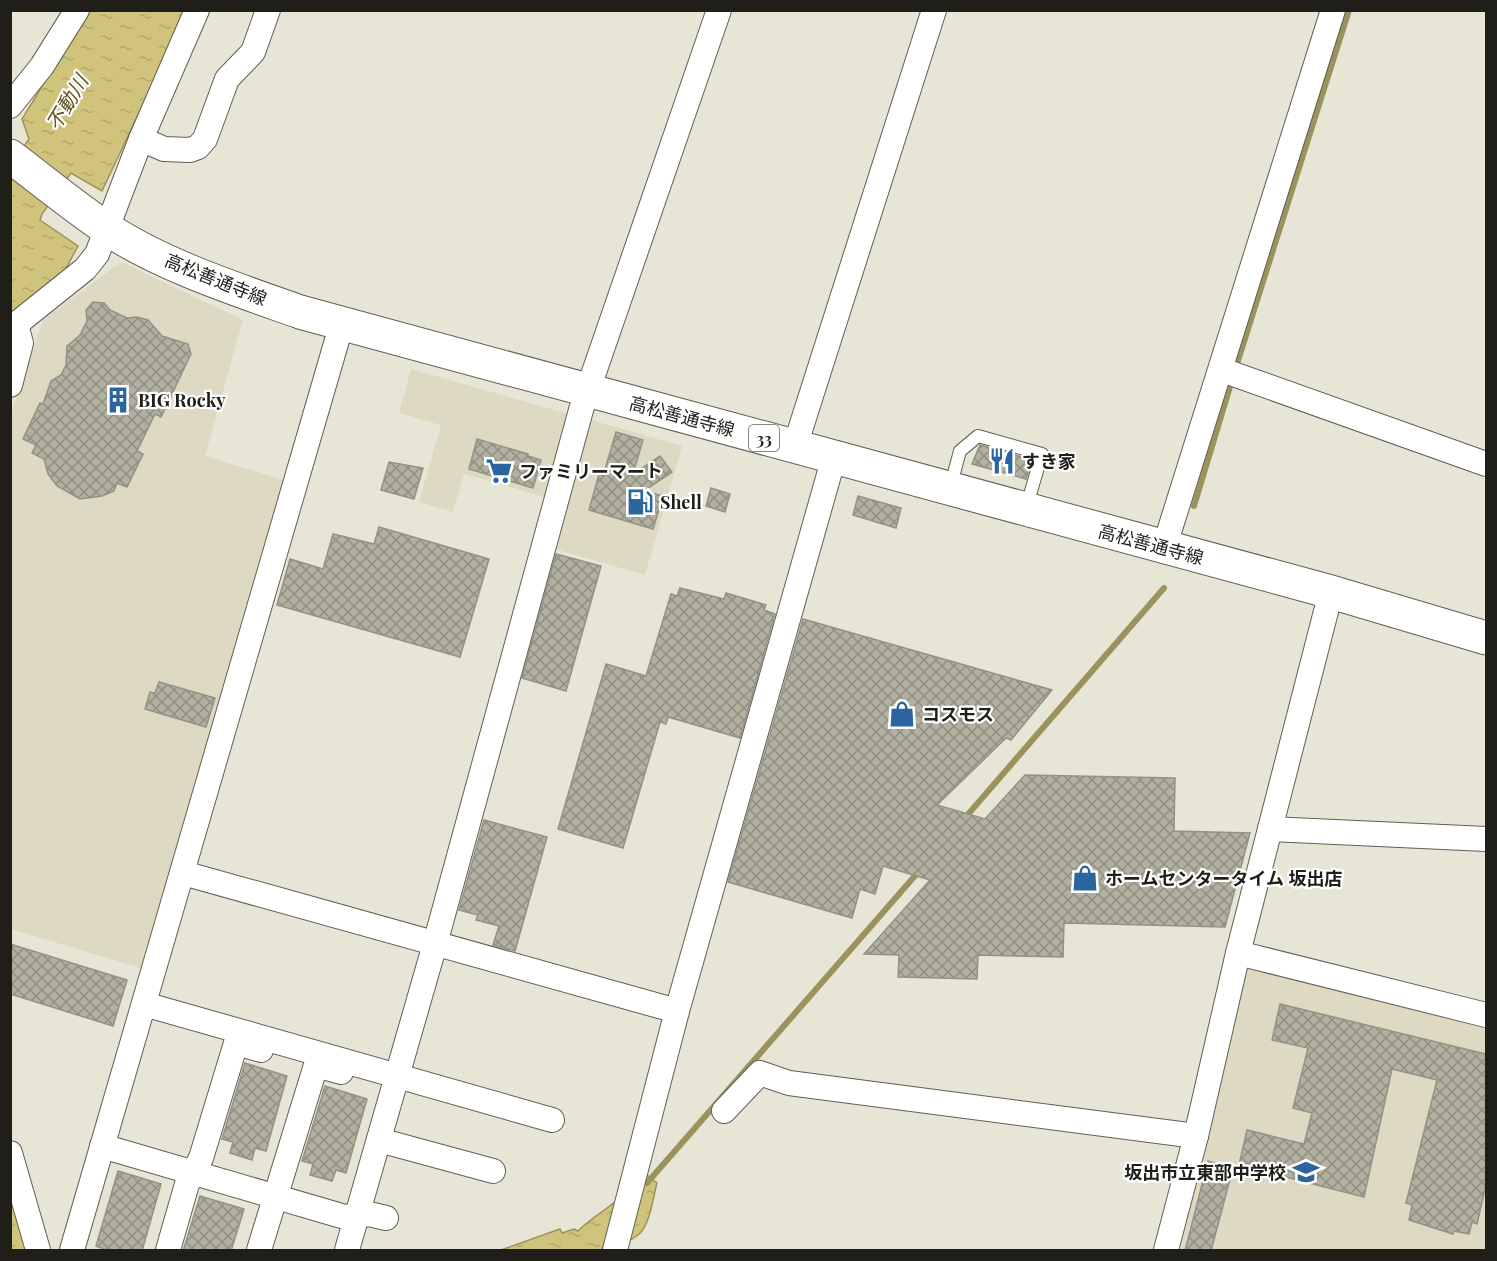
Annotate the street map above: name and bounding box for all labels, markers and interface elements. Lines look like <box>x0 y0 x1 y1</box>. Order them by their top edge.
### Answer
water label: 不動川 <box>39 68 94 135</box>
street label: 高松善通寺線 <box>161 248 271 310</box>
building icon: BIG Rocky <box>103 385 133 415</box>
place label: BIG Rocky <box>138 388 226 412</box>
street label: 高松善通寺線 <box>627 390 737 442</box>
road number: 33 <box>749 425 779 451</box>
restaurant icon: すき家 <box>987 446 1017 476</box>
place label: すき家 <box>1022 449 1076 473</box>
supermarket icon: ファミリーマート <box>484 456 514 486</box>
place label: ファミリーマート <box>519 459 663 483</box>
fuel station icon: Shell <box>625 487 655 517</box>
place label: Shell <box>660 490 702 514</box>
street label: 高松善通寺線 <box>1096 518 1206 570</box>
shop icon: コスモス <box>887 699 917 729</box>
place label: コスモス <box>922 702 994 726</box>
shop icon: ホームセンタータイム 坂出店 <box>1070 863 1100 893</box>
place label: ホームセンタータイム 坂出店 <box>1105 866 1342 890</box>
school or university icon: 坂出市立東部中学校 <box>1291 1157 1321 1187</box>
place label: 坂出市立東部中学校 <box>1124 1160 1286 1184</box>

